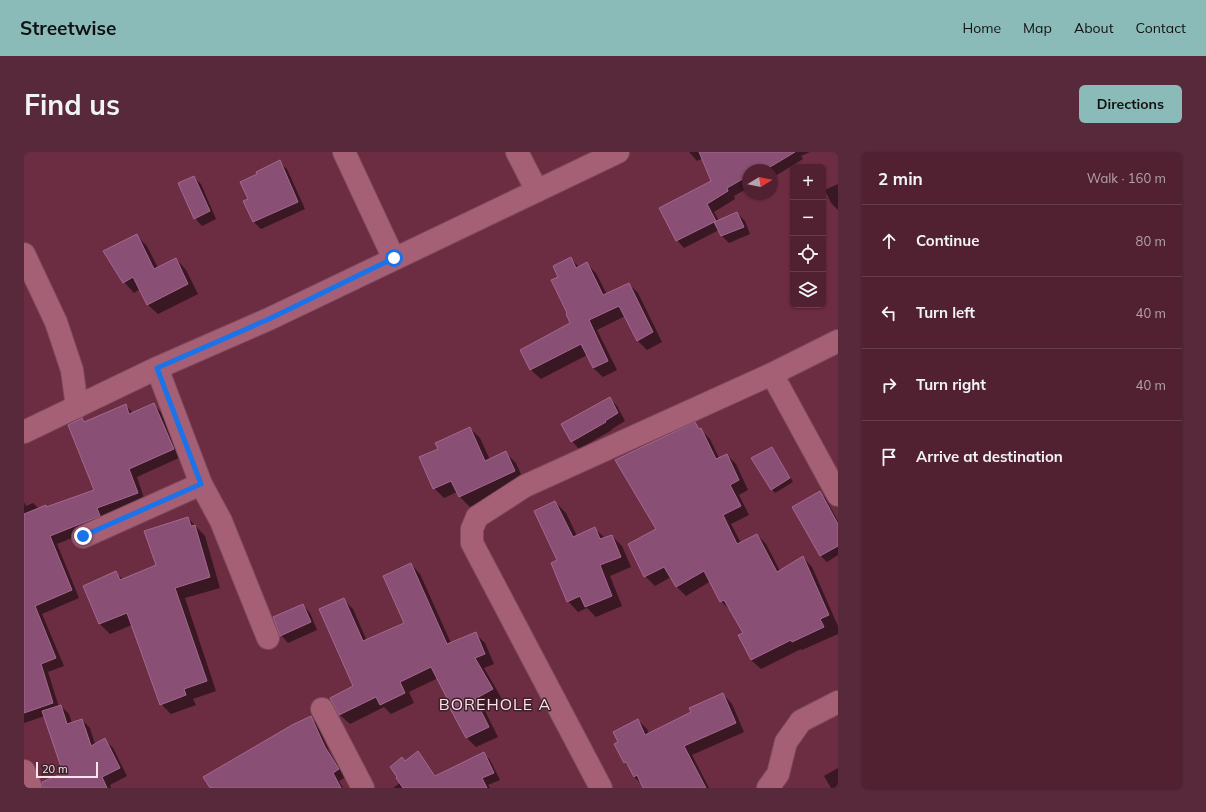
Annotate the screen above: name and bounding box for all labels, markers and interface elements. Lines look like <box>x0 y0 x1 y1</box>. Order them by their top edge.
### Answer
text: Streetwise <box>20 16 116 40</box>
text: Home <box>962 19 1001 37</box>
text: Map <box>1023 19 1052 37</box>
text: About <box>1074 19 1114 37</box>
text: Contact <box>1136 19 1186 37</box>
button: Directions <box>1079 85 1182 123</box>
text: Find us <box>24 87 120 122</box>
north arrow <box>742 164 778 200</box>
map controls <box>790 164 826 308</box>
button: + <box>790 164 826 200</box>
text: 2 min <box>878 168 923 189</box>
text: Walk · 160 m <box>1087 170 1166 186</box>
button: − <box>790 200 826 236</box>
icon: ahead <box>878 230 900 252</box>
text: Continue <box>916 231 979 250</box>
text: 80 m <box>1136 233 1166 249</box>
button: locate <box>790 236 826 272</box>
route start <box>385 249 403 267</box>
button: layers <box>790 272 826 308</box>
icon: left <box>878 302 900 324</box>
text: Turn left <box>916 303 975 322</box>
text: 40 m <box>1136 305 1166 321</box>
icon: right <box>878 374 900 396</box>
text: Turn right <box>916 375 986 394</box>
text: 40 m <box>1136 377 1166 393</box>
icon: arrive <box>878 446 900 468</box>
text: Arrive at destination <box>916 447 1063 466</box>
route end <box>74 527 92 545</box>
district label: BOREHOLE A <box>439 694 551 714</box>
scale bar <box>36 760 98 779</box>
text: 20 m <box>42 762 68 776</box>

